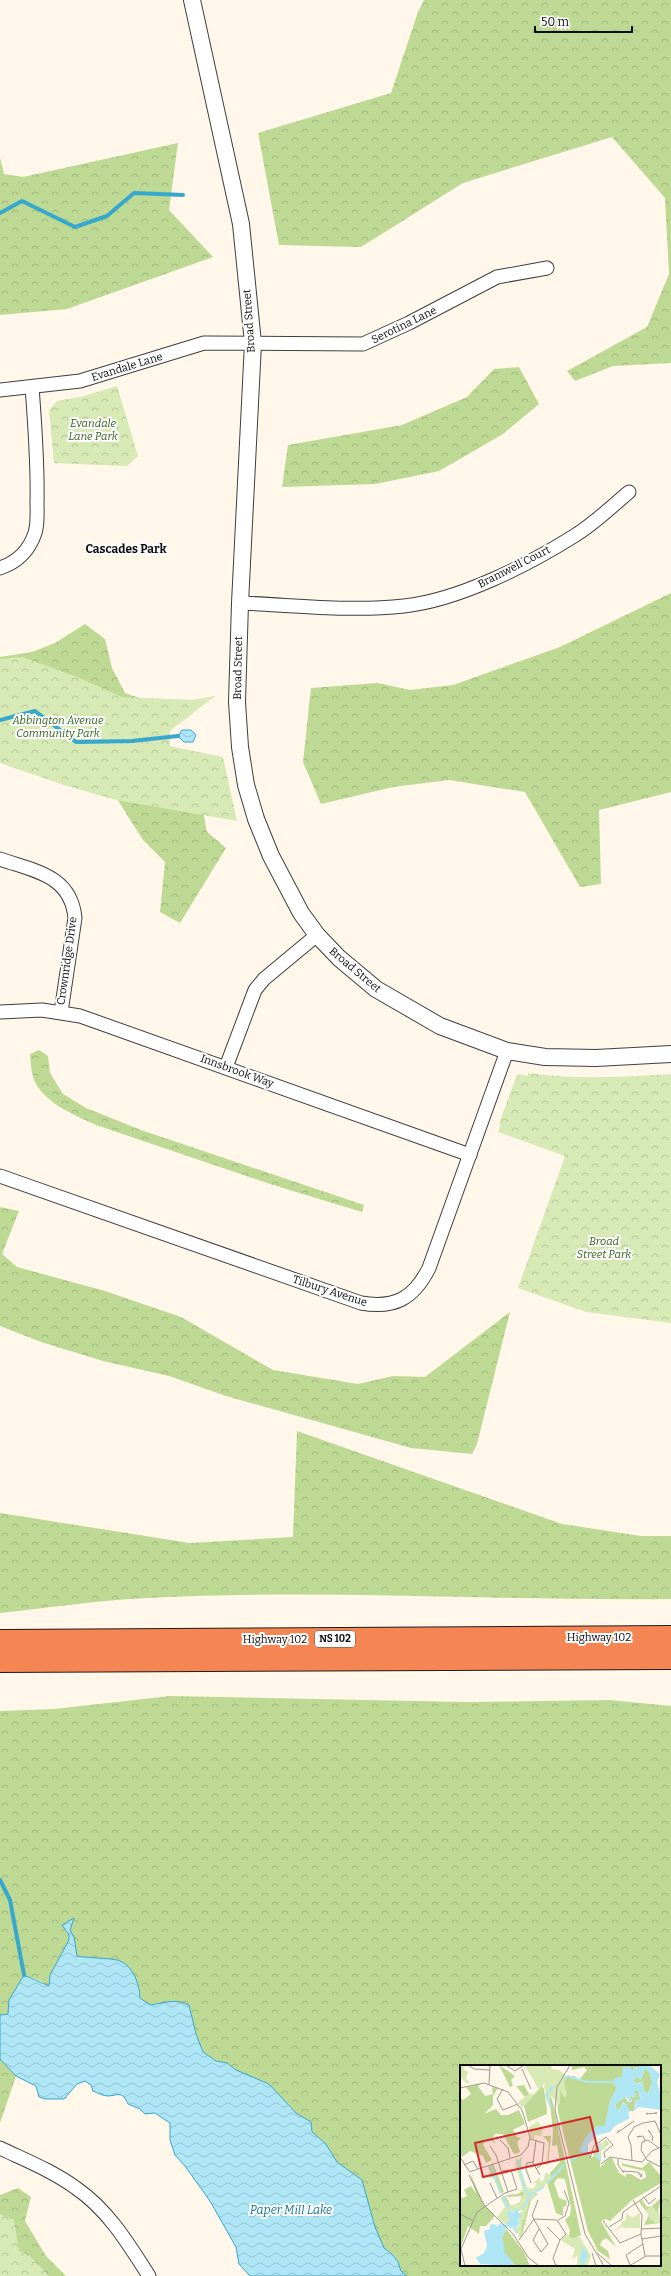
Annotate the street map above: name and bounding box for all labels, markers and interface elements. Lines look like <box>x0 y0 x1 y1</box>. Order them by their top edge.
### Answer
scale bar <box>535 8 632 34</box>
text: 50 m <box>541 15 570 29</box>
street label: Broad Street <box>240 289 258 353</box>
street label: Serotina Lane <box>369 304 439 346</box>
street label: Evandale Lane <box>90 350 164 384</box>
park label: Evandale Lane Park <box>68 417 119 443</box>
district label: Cascades Park <box>85 542 167 556</box>
street label: Bramwell Court <box>476 543 552 591</box>
street label: Broad Street <box>231 636 245 700</box>
park label: Abbington Avenue Community Park <box>12 714 104 740</box>
street label: Crownridge Drive <box>54 916 80 1006</box>
street label: Broad Street <box>326 945 384 995</box>
street label: Innsbrook Way <box>199 1052 276 1090</box>
park label: Broad Street Park <box>577 1235 632 1261</box>
street label: Tilbury Avenue <box>291 1273 369 1309</box>
road number: NS 102 <box>315 1631 355 1647</box>
street label: Highway 102 <box>567 1631 631 1644</box>
street label: Highway 102 <box>243 1633 307 1646</box>
inset map <box>460 2065 661 2266</box>
water label: Paper Mill Lake <box>250 2203 332 2217</box>

